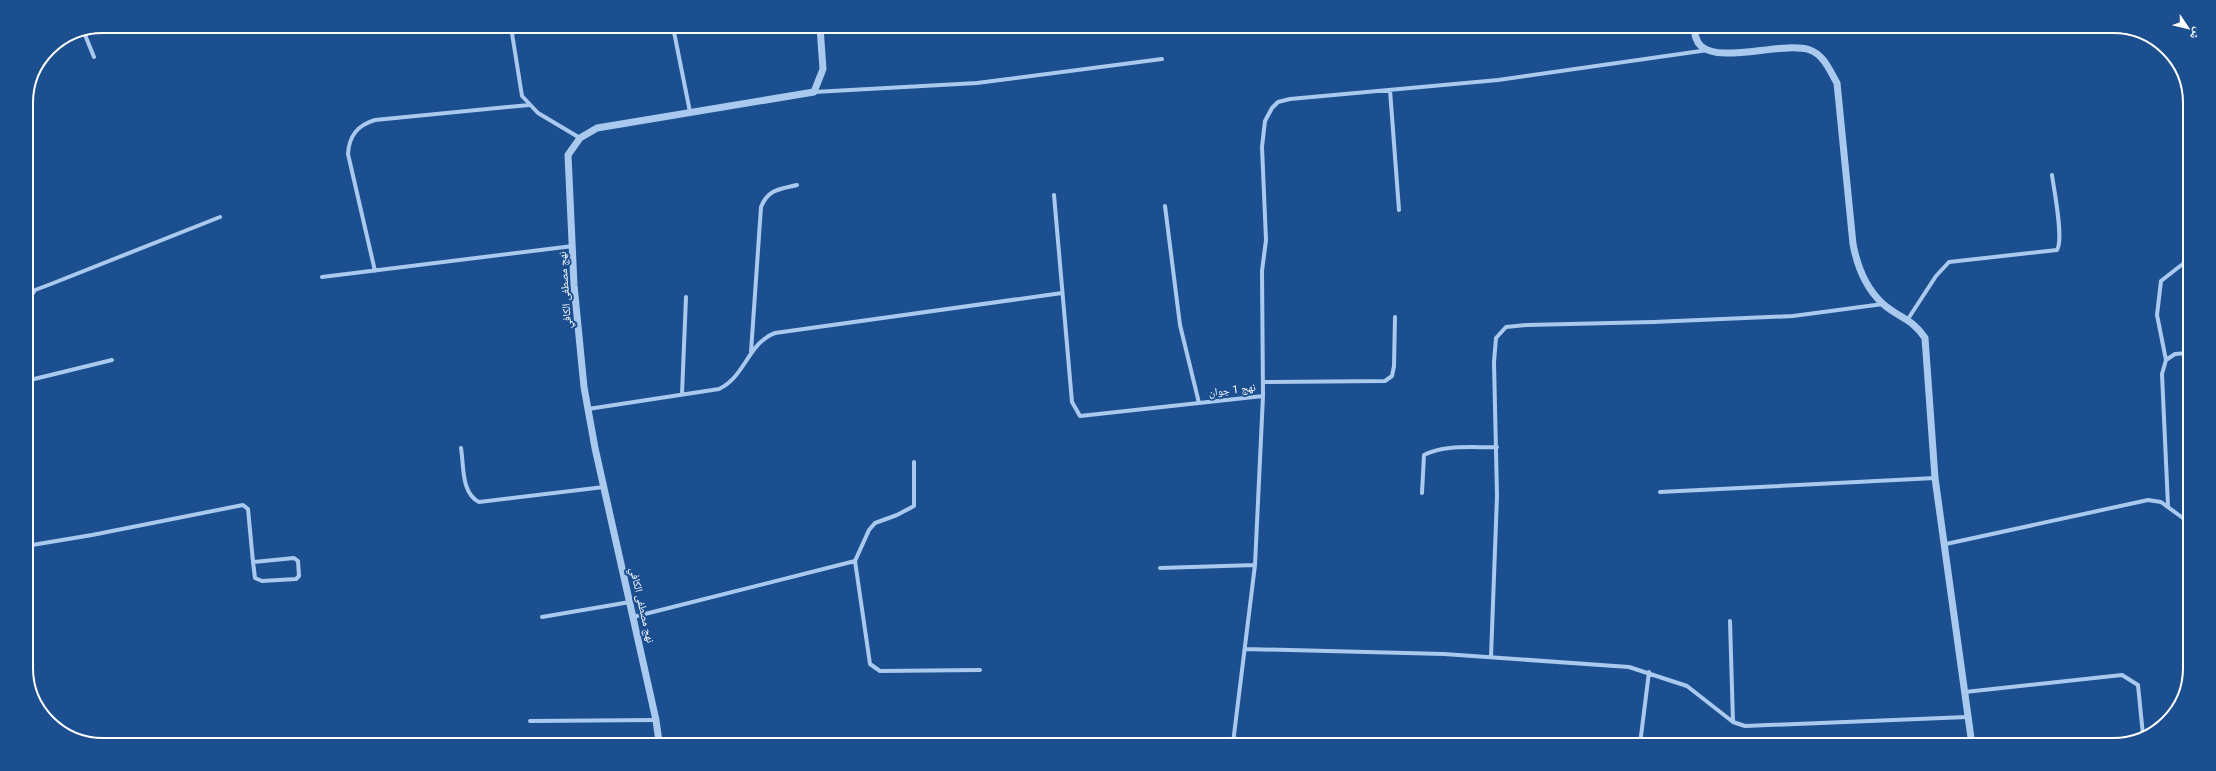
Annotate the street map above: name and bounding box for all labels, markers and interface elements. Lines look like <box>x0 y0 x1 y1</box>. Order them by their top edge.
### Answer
north arrow <box>2168 8 2208 48</box>
text: ش <box>2186 24 2204 42</box>
street label: نهج مصطفى الكافي <box>556 251 576 329</box>
street label: نهج 1 جوان <box>1208 381 1256 399</box>
street label: نهج مصطفى الكافي <box>625 566 657 645</box>

